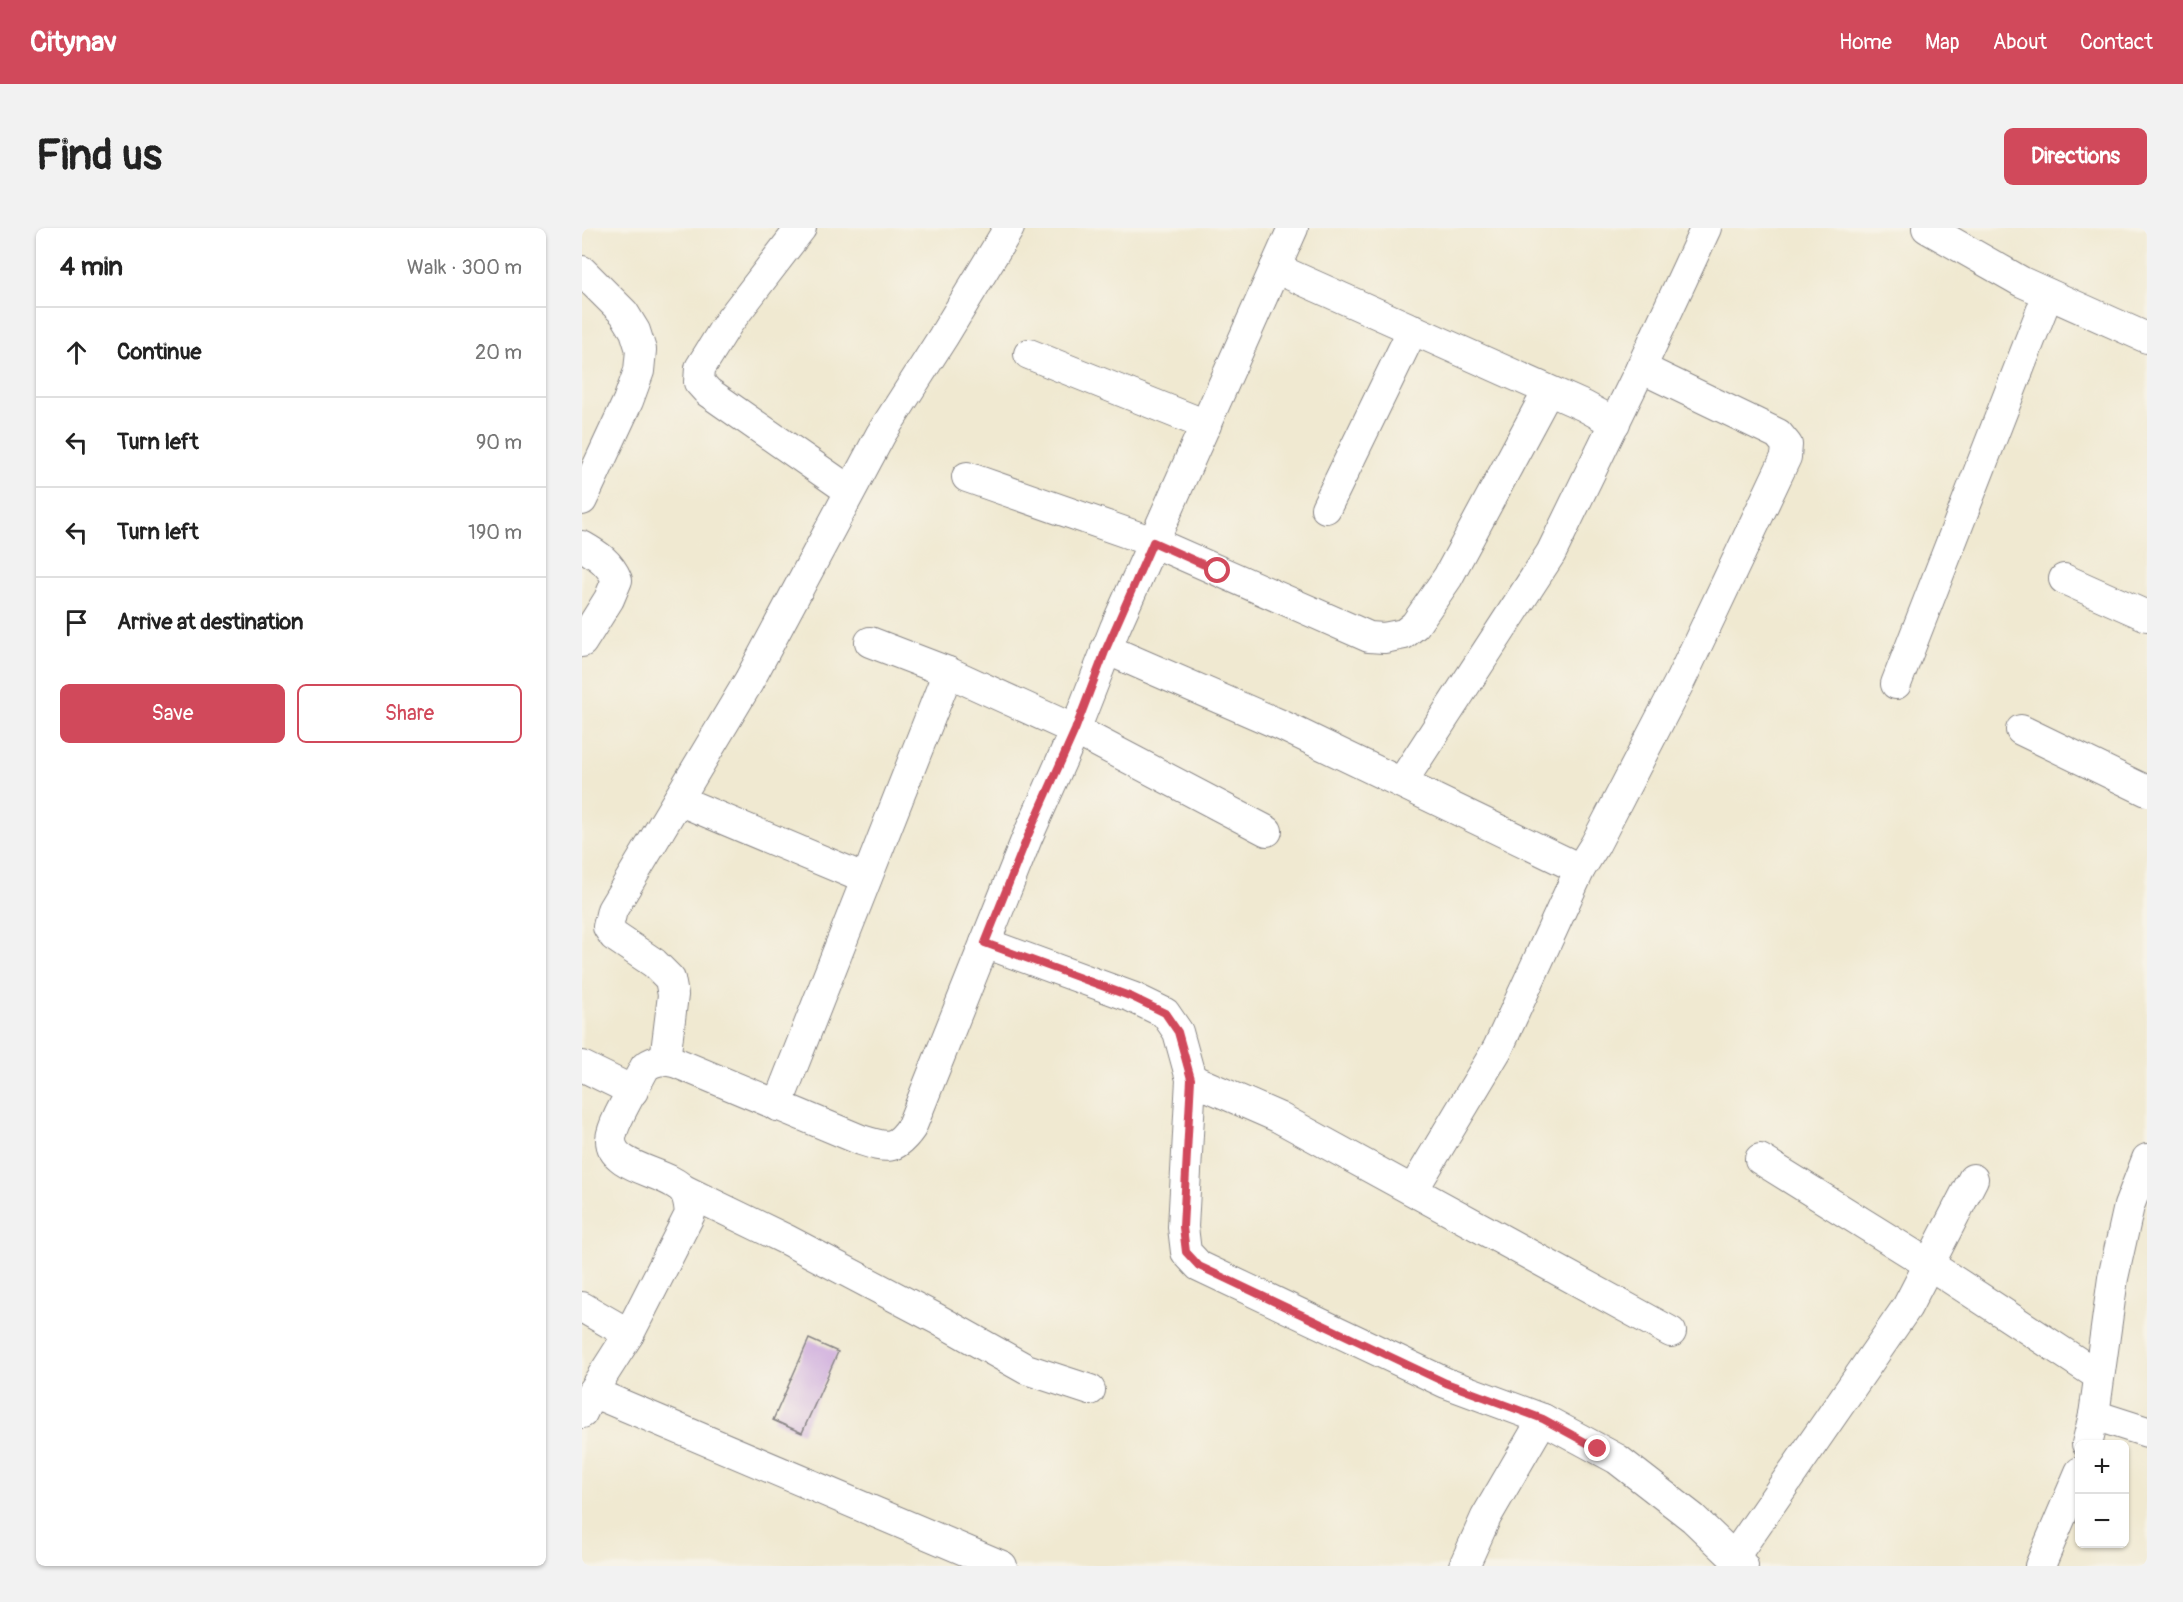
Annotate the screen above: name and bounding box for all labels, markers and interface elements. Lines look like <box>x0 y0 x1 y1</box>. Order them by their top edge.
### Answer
text: Citynav <box>30 25 117 60</box>
text: Home <box>1839 29 1892 56</box>
text: Map <box>1925 29 1960 56</box>
text: About <box>1993 29 2047 56</box>
text: Contact <box>2080 29 2153 56</box>
button: Directions <box>2004 128 2147 185</box>
text: Find us <box>36 130 162 182</box>
text: 4 min <box>60 251 123 283</box>
text: Walk · 300 m <box>407 255 522 280</box>
icon: ahead <box>60 336 93 369</box>
text: Continue <box>117 338 201 366</box>
text: 20 m <box>475 340 522 365</box>
icon: left <box>60 426 93 459</box>
text: Turn left <box>117 428 199 456</box>
text: 90 m <box>476 430 522 455</box>
icon: left <box>60 516 93 549</box>
text: Turn left <box>117 518 199 546</box>
text: 190 m <box>468 520 522 545</box>
route start <box>1204 557 1230 583</box>
icon: arrive <box>60 606 93 639</box>
text: Arrive at destination <box>117 608 303 636</box>
button: Save <box>60 684 285 743</box>
button: Share <box>297 684 522 743</box>
route end <box>1584 1435 1610 1461</box>
map controls <box>2075 1440 2129 1548</box>
button: + <box>2075 1440 2129 1494</box>
button: − <box>2075 1494 2129 1548</box>

